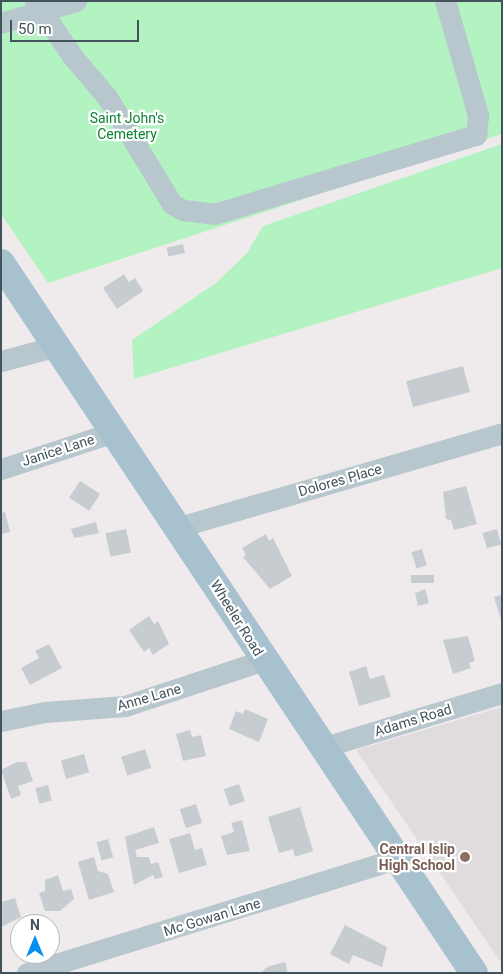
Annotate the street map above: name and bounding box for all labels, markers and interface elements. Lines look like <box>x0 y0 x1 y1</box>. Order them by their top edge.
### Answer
scale bar <box>12 10 141 42</box>
text: 50 m <box>18 20 52 38</box>
park label: Saint John's Cemetery <box>90 110 164 142</box>
street label: Janice Lane <box>20 430 96 470</box>
street label: Dolores Place <box>296 460 384 500</box>
street label: Wheeler Road <box>207 577 267 659</box>
street label: Anne Lane <box>115 680 183 714</box>
street label: Adams Road <box>372 700 454 740</box>
place label: Central Islip High School <box>379 841 455 874</box>
marker: Central Islip High School <box>459 851 471 863</box>
street label: Mc Gowan Lane <box>162 894 262 940</box>
north arrow <box>10 914 60 964</box>
text: N <box>30 917 40 933</box>

